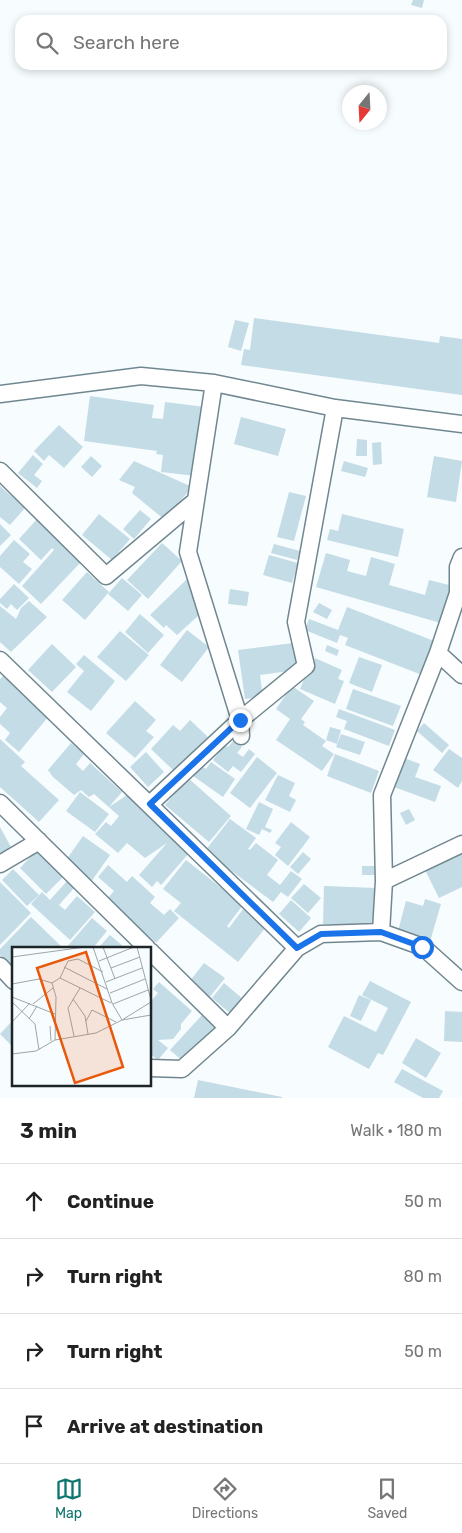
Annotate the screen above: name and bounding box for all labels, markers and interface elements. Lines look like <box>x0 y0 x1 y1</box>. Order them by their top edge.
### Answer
search box <box>15 15 447 70</box>
icon: search <box>33 29 61 57</box>
text: Search here <box>73 31 180 54</box>
north arrow <box>342 85 387 130</box>
route end <box>229 709 252 732</box>
route start <box>411 936 434 959</box>
inset map <box>12 947 151 1086</box>
text: 3 min <box>20 1118 77 1143</box>
text: Walk · 180 m <box>350 1121 442 1140</box>
icon: ahead <box>20 1187 48 1215</box>
text: Continue <box>67 1190 154 1213</box>
text: 50 m <box>404 1192 442 1211</box>
icon: right <box>20 1262 48 1290</box>
text: Turn right <box>67 1265 162 1288</box>
text: 80 m <box>404 1267 442 1286</box>
icon: right <box>20 1337 48 1365</box>
text: Turn right <box>67 1340 162 1363</box>
text: 50 m <box>404 1342 442 1361</box>
icon: arrive <box>20 1412 48 1440</box>
text: Arrive at destination <box>67 1415 263 1438</box>
tab: Map <box>55 1475 83 1522</box>
tab: Directions <box>192 1475 258 1522</box>
tab: Saved <box>367 1475 407 1522</box>

